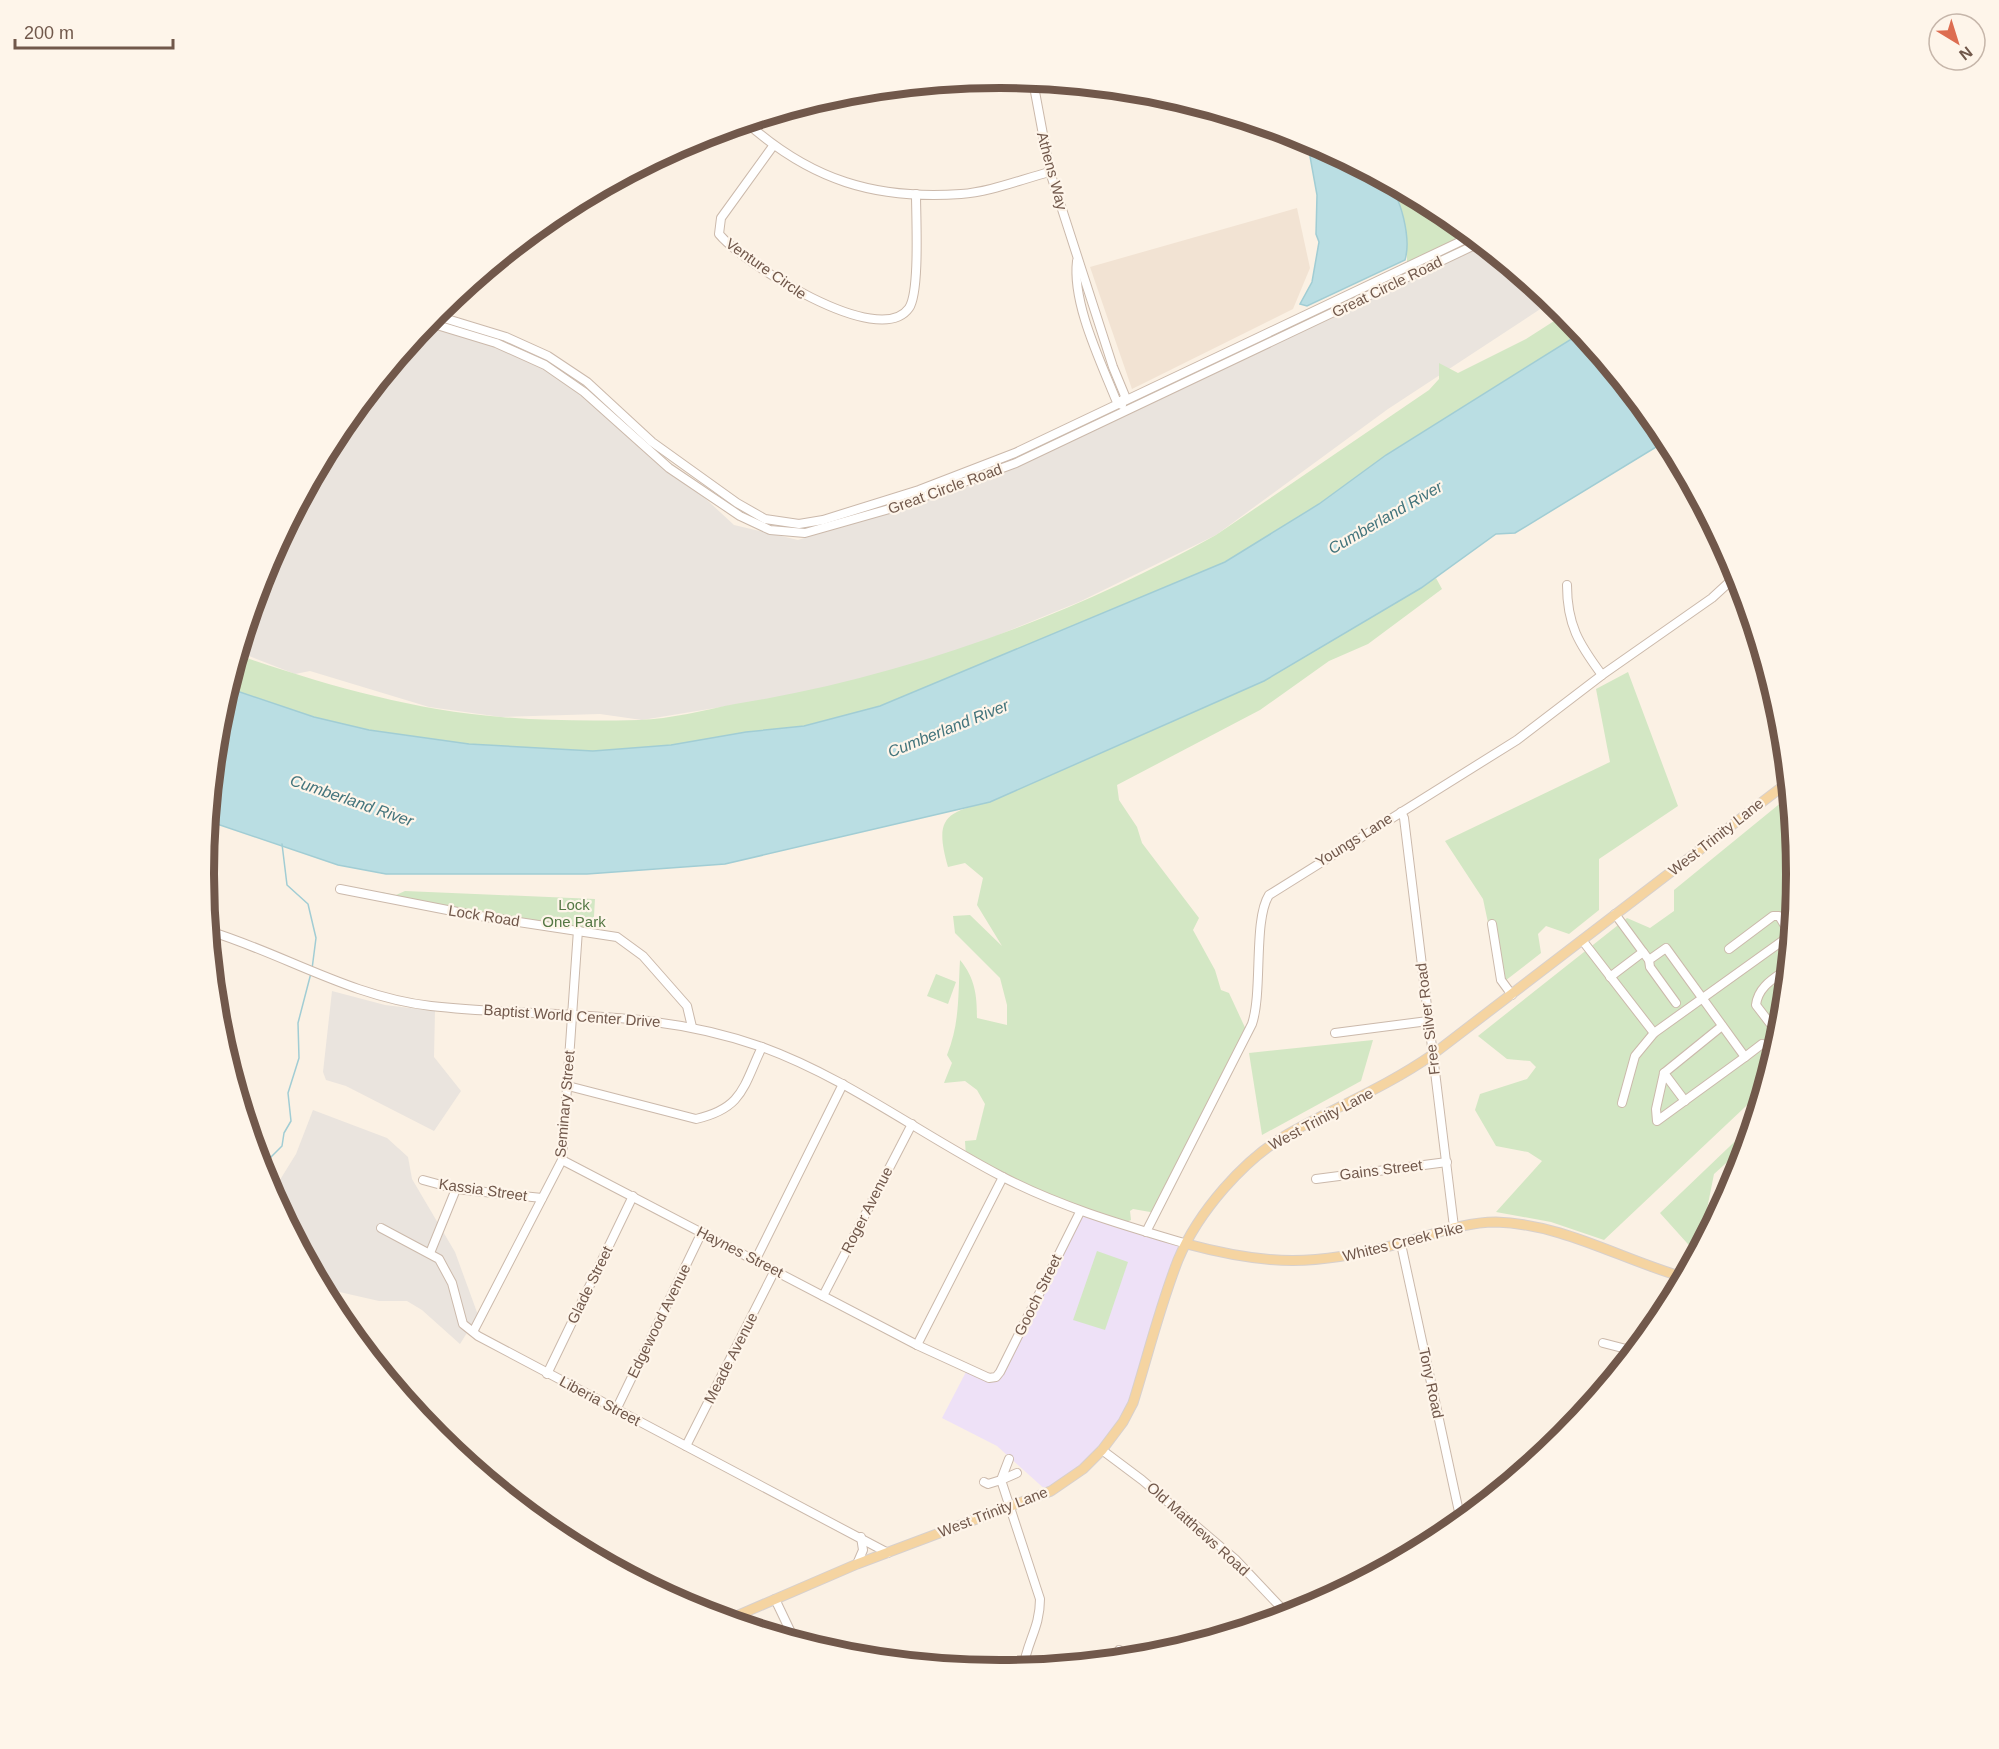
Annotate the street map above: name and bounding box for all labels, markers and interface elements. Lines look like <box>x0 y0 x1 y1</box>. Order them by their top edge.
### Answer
scale bar <box>15 12 172 50</box>
north arrow <box>1927 12 1987 72</box>
text: 200 m <box>24 23 74 43</box>
text: N <box>1956 43 1976 64</box>
street label: Athens Way <box>1034 130 1071 212</box>
street label: Venture Circle <box>723 235 810 303</box>
street label: Great Circle Road <box>1329 253 1444 321</box>
street label: Great Circle Road <box>886 460 1004 517</box>
water label: Cumberland River <box>1325 478 1446 557</box>
water label: Cumberland River <box>885 696 1012 760</box>
water label: Cumberland River <box>288 771 416 830</box>
street label: West Trinity Lane <box>1665 794 1766 879</box>
street label: Youngs Lane <box>1312 809 1395 870</box>
park label: Lock One Park <box>542 896 606 930</box>
street label: Lock Road <box>447 902 521 930</box>
street label: Free Silver Road <box>1412 962 1443 1076</box>
street label: Baptist World Center Drive <box>483 1001 661 1030</box>
street label: Seminary Street <box>551 1049 578 1158</box>
street label: West Trinity Lane <box>1266 1084 1376 1153</box>
street label: Gains Street <box>1339 1156 1424 1183</box>
street label: Roger Avenue <box>837 1164 896 1256</box>
street label: Kassia Street <box>438 1175 529 1204</box>
street label: Whites Creek Pike <box>1341 1218 1465 1265</box>
street label: Haynes Street <box>694 1222 787 1281</box>
street label: Glade Street <box>563 1242 616 1326</box>
street label: Gooch Street <box>1011 1251 1065 1338</box>
street label: Edgewood Avenue <box>624 1261 694 1381</box>
street label: Meade Avenue <box>700 1309 761 1406</box>
street label: Tony Road <box>1416 1346 1447 1420</box>
street label: Liberia Street <box>557 1372 644 1429</box>
street label: Old Matthews Road <box>1144 1478 1253 1579</box>
street label: West Trinity Lane <box>936 1483 1050 1540</box>

